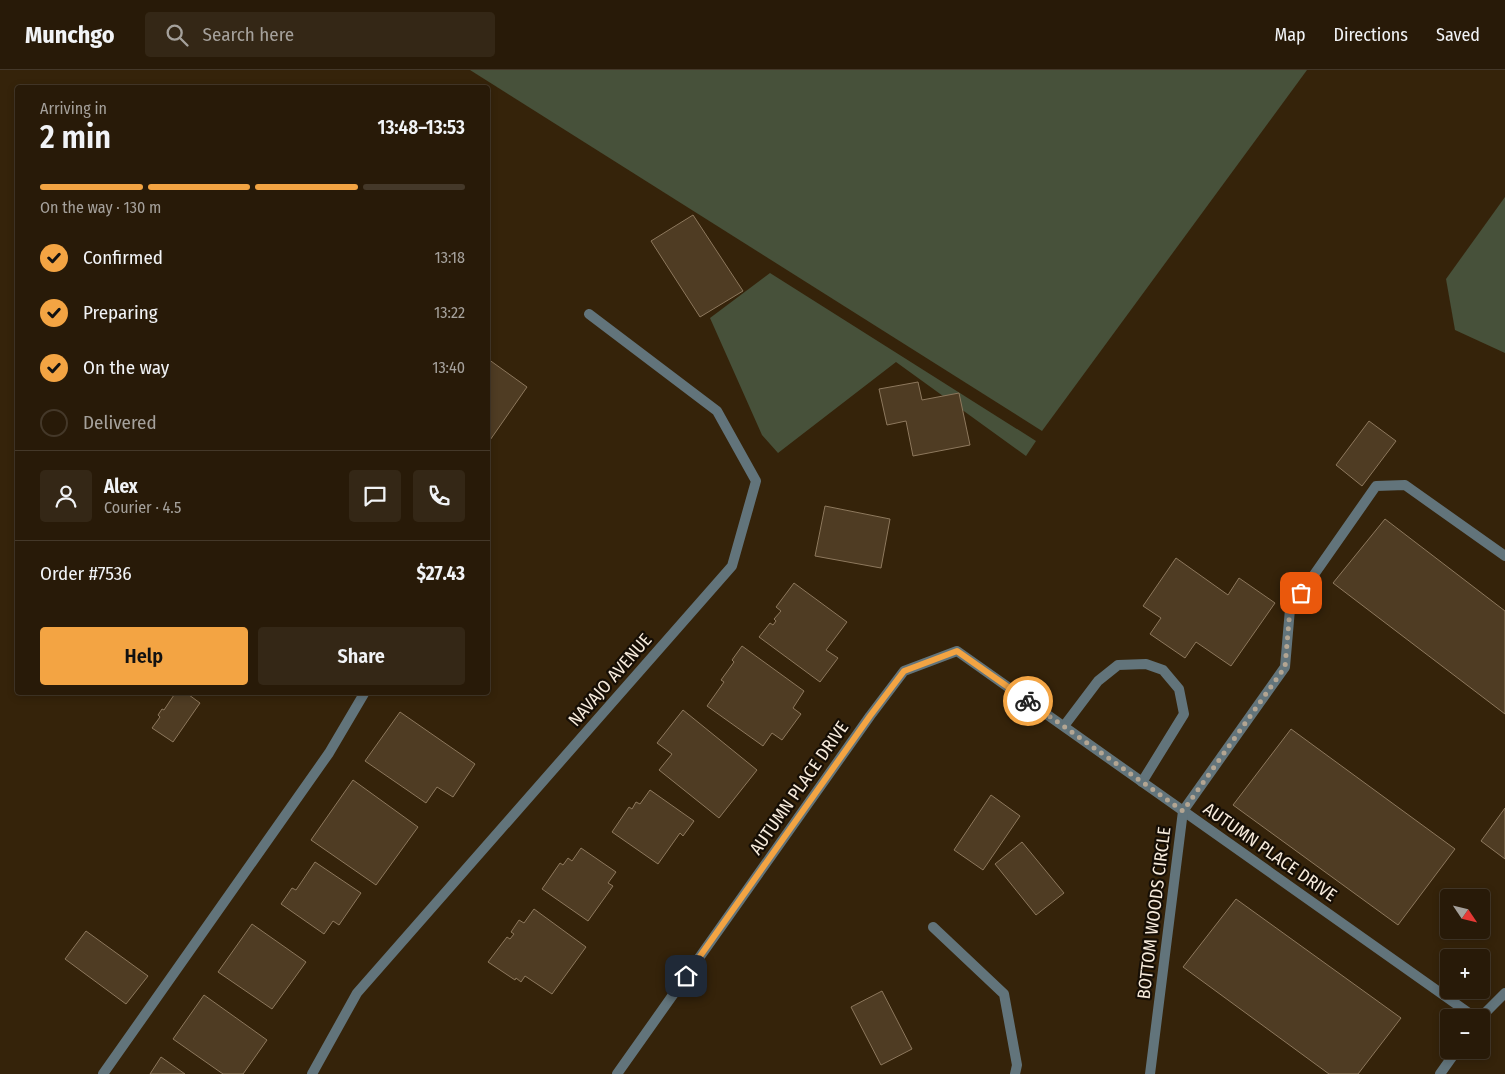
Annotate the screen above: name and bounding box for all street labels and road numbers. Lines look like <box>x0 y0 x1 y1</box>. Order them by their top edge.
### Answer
street label: NAVAJO AVENUE <box>564 629 656 731</box>
street label: AUTUMN PLACE DRIVE <box>745 717 853 859</box>
street label: AUTUMN PLACE DRIVE <box>1199 798 1341 906</box>
street label: BOTTOM WOODS CIRCLE <box>1133 826 1175 1000</box>

